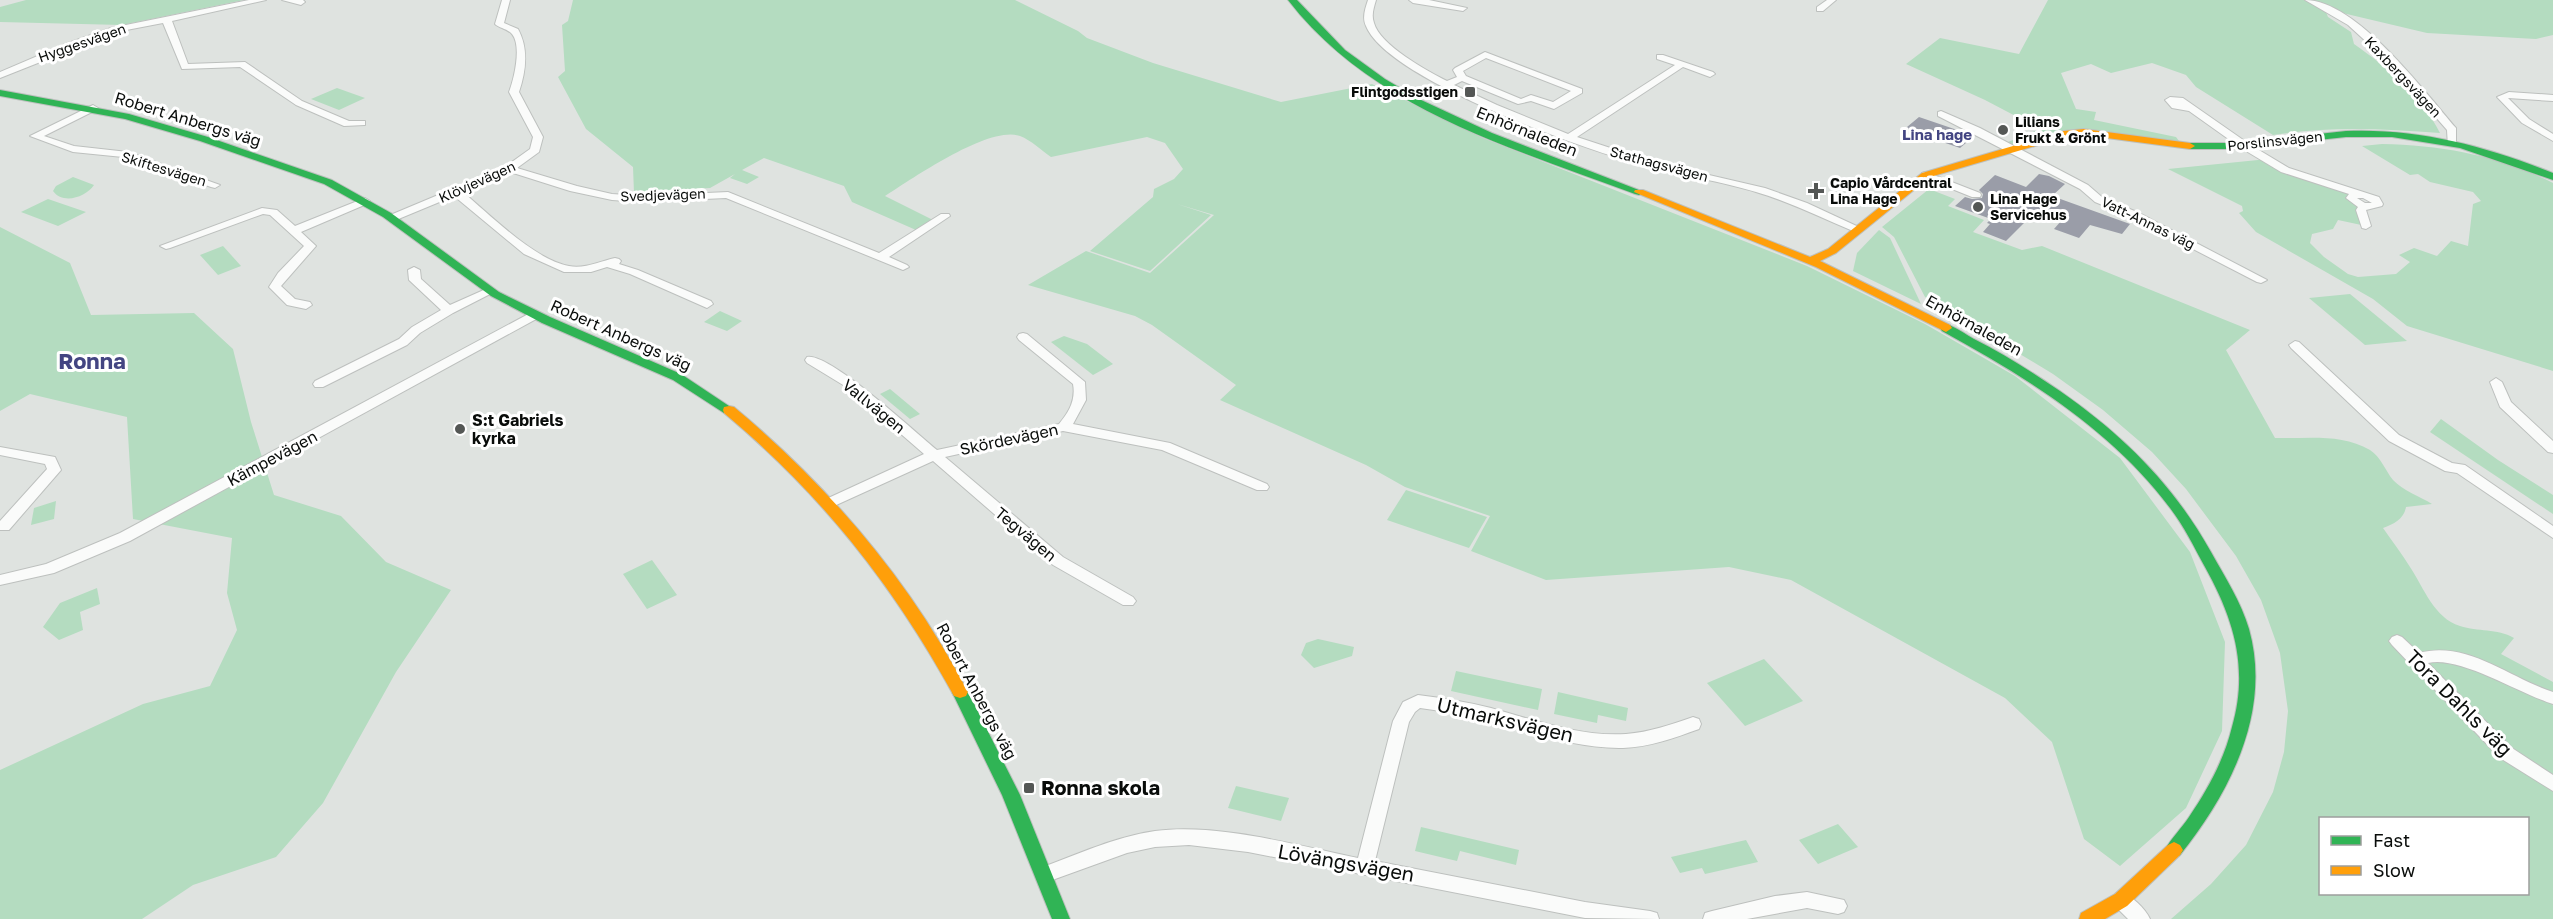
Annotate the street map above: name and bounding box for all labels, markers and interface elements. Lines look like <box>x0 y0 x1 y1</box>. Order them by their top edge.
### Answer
street label: Hyggesvägen <box>36 20 128 66</box>
street label: Kaxbergsvägen <box>2362 33 2445 120</box>
place label: Flintgodsstigen <box>1351 83 1458 100</box>
marker: Flintgodsstigen <box>1463 85 1477 99</box>
street label: Robert Anbergs väg <box>112 87 264 151</box>
street label: Enhörnaleden <box>1473 102 1581 160</box>
place label: Lilians Frukt & Grönt <box>2015 113 2106 146</box>
marker: Lilians Frukt & Grönt <box>1996 123 2010 137</box>
district label: Lina hage <box>1902 125 1972 143</box>
street label: Porslinsvägen <box>2227 127 2323 154</box>
street label: Stathagsvägen <box>1608 142 1710 185</box>
street label: Skiftesvägen <box>120 148 209 189</box>
street label: Klövjevägen <box>436 157 518 206</box>
place label: Capio Vårdcentral Lina Hage <box>1830 174 1952 207</box>
marker: Capio Vårdcentral Lina Hage <box>1807 182 1825 200</box>
street label: Svedjevägen <box>620 185 706 204</box>
place label: Lina Hage Servicehus <box>1990 190 2067 223</box>
street label: Vatt-Annas väg <box>2099 193 2198 253</box>
marker: Lina Hage Servicehus <box>1971 200 1985 214</box>
street label: Enhörnaleden <box>1922 290 2026 360</box>
street label: Robert Anbergs väg <box>547 295 695 375</box>
district label: Ronna <box>58 347 126 374</box>
street label: Vallvägen <box>838 375 910 437</box>
place label: S:t Gabriels kyrka <box>472 410 564 448</box>
street label: Skördevägen <box>958 419 1060 459</box>
marker: S:t Gabriels kyrka <box>453 422 467 436</box>
street label: Kämpevägen <box>223 426 321 490</box>
street label: Tegvägen <box>991 502 1061 566</box>
street label: Robert Anbergs väg <box>932 619 1022 763</box>
street label: Tora Dahls väg <box>2402 644 2518 760</box>
street label: Utmarksvägen <box>1435 692 1576 746</box>
place label: Ronna skola <box>1041 775 1160 799</box>
marker: Ronna skola <box>1022 781 1036 795</box>
legend <box>2319 817 2529 895</box>
text: Fast <box>2373 829 2410 851</box>
street label: Lövängsvägen <box>1276 838 1416 886</box>
text: Slow <box>2373 859 2416 881</box>

